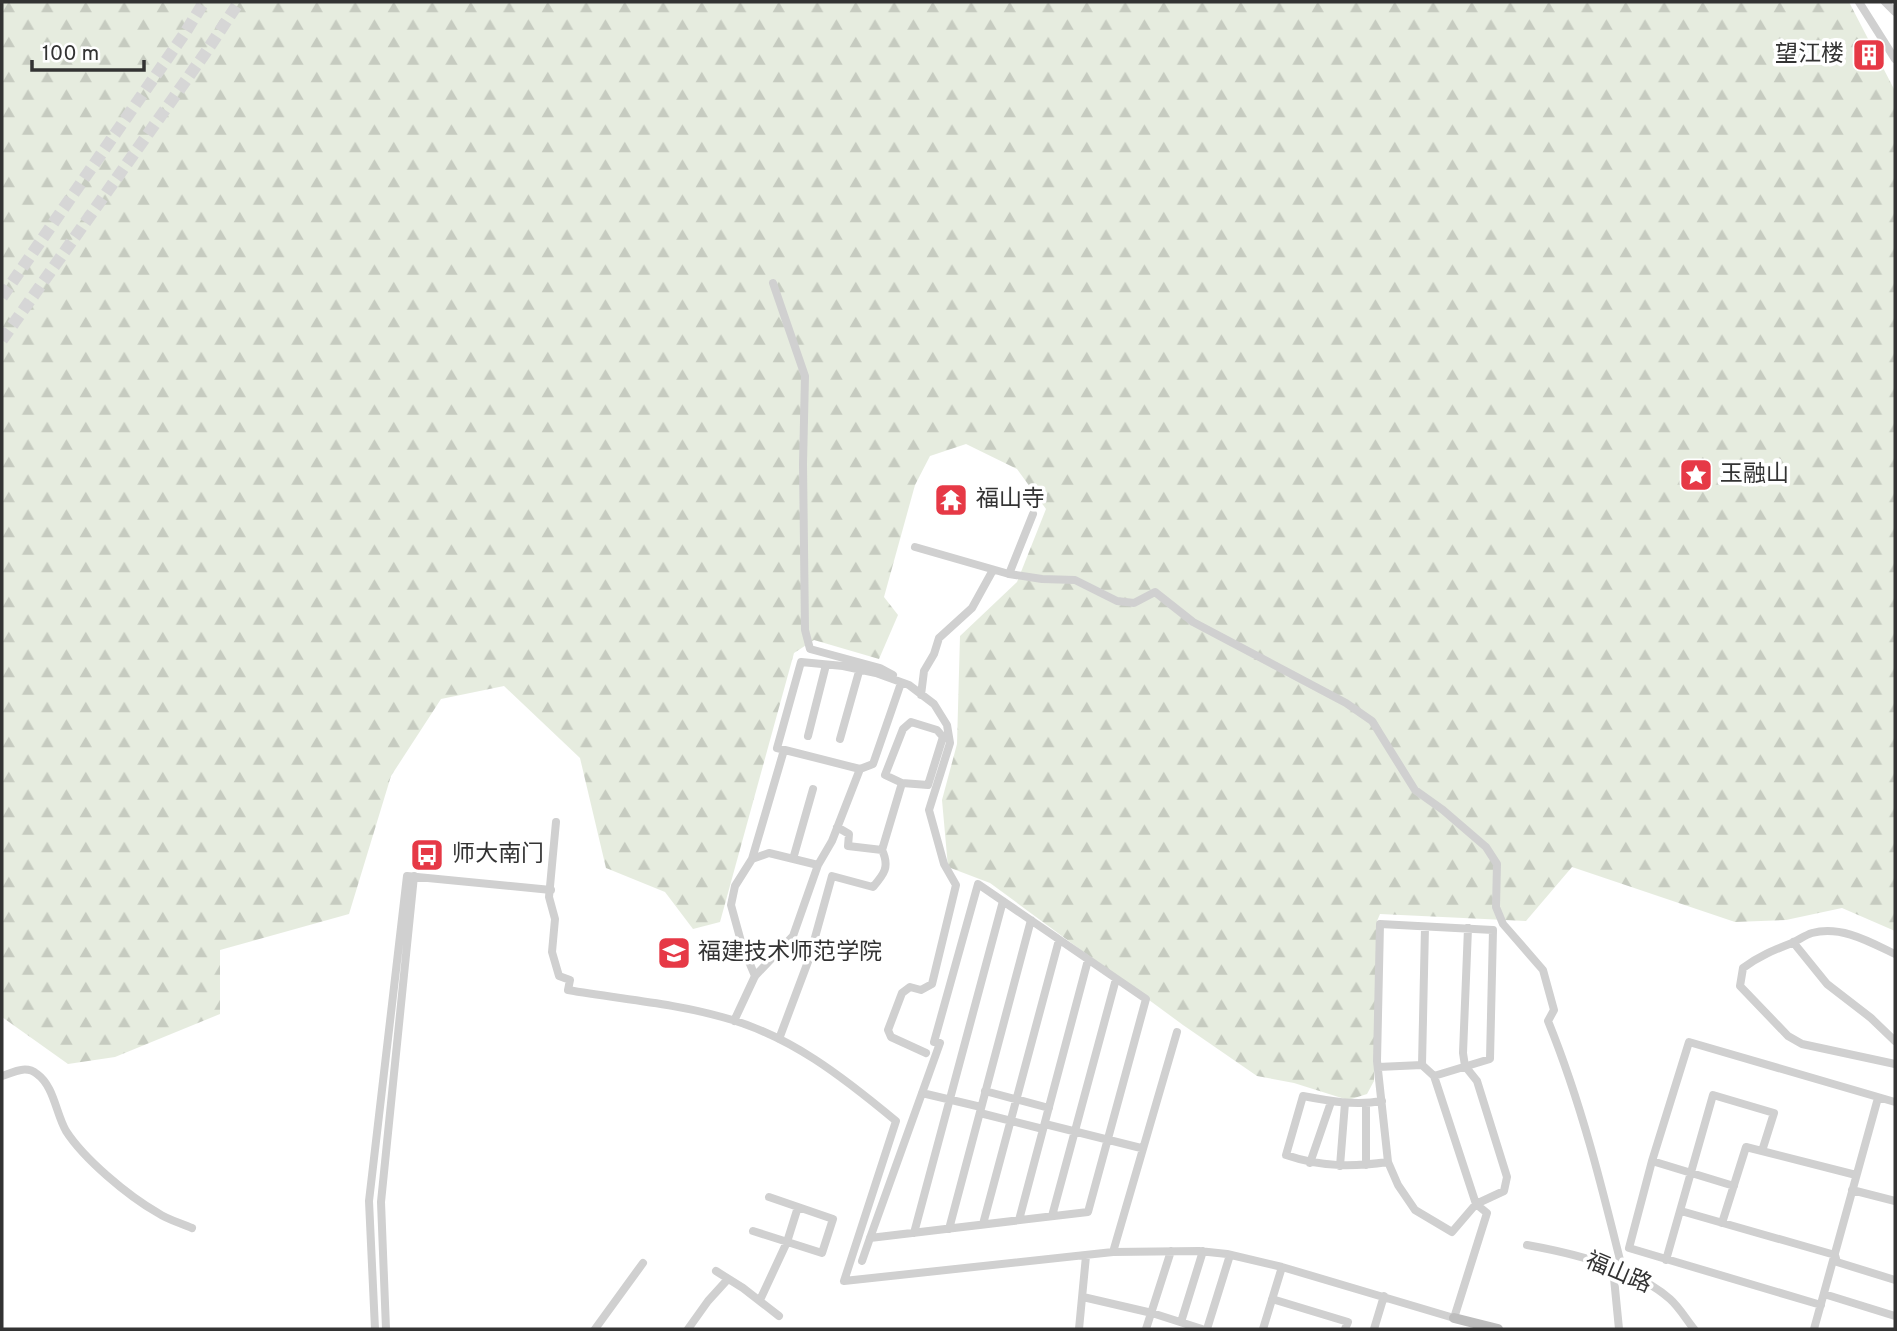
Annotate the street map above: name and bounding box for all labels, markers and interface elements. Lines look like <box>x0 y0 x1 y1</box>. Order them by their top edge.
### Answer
scale bar <box>32 28 144 72</box>
building icon: 望江楼 <box>1850 36 1888 74</box>
text: 100 m <box>42 41 99 68</box>
place label: 望江楼 <box>1775 41 1844 70</box>
place icon: 玉融山 <box>1677 456 1715 494</box>
place label: 玉融山 <box>1720 461 1789 490</box>
temple icon: 福山寺 <box>932 481 970 519</box>
place label: 福山寺 <box>976 486 1045 515</box>
bus stop icon: 师大南门 <box>408 836 446 874</box>
place label: 师大南门 <box>452 841 544 870</box>
school or university icon: 福建技术师范学院 <box>655 934 693 972</box>
place label: 福建技术师范学院 <box>698 939 882 968</box>
street label: 福山路 <box>1581 1247 1655 1301</box>

